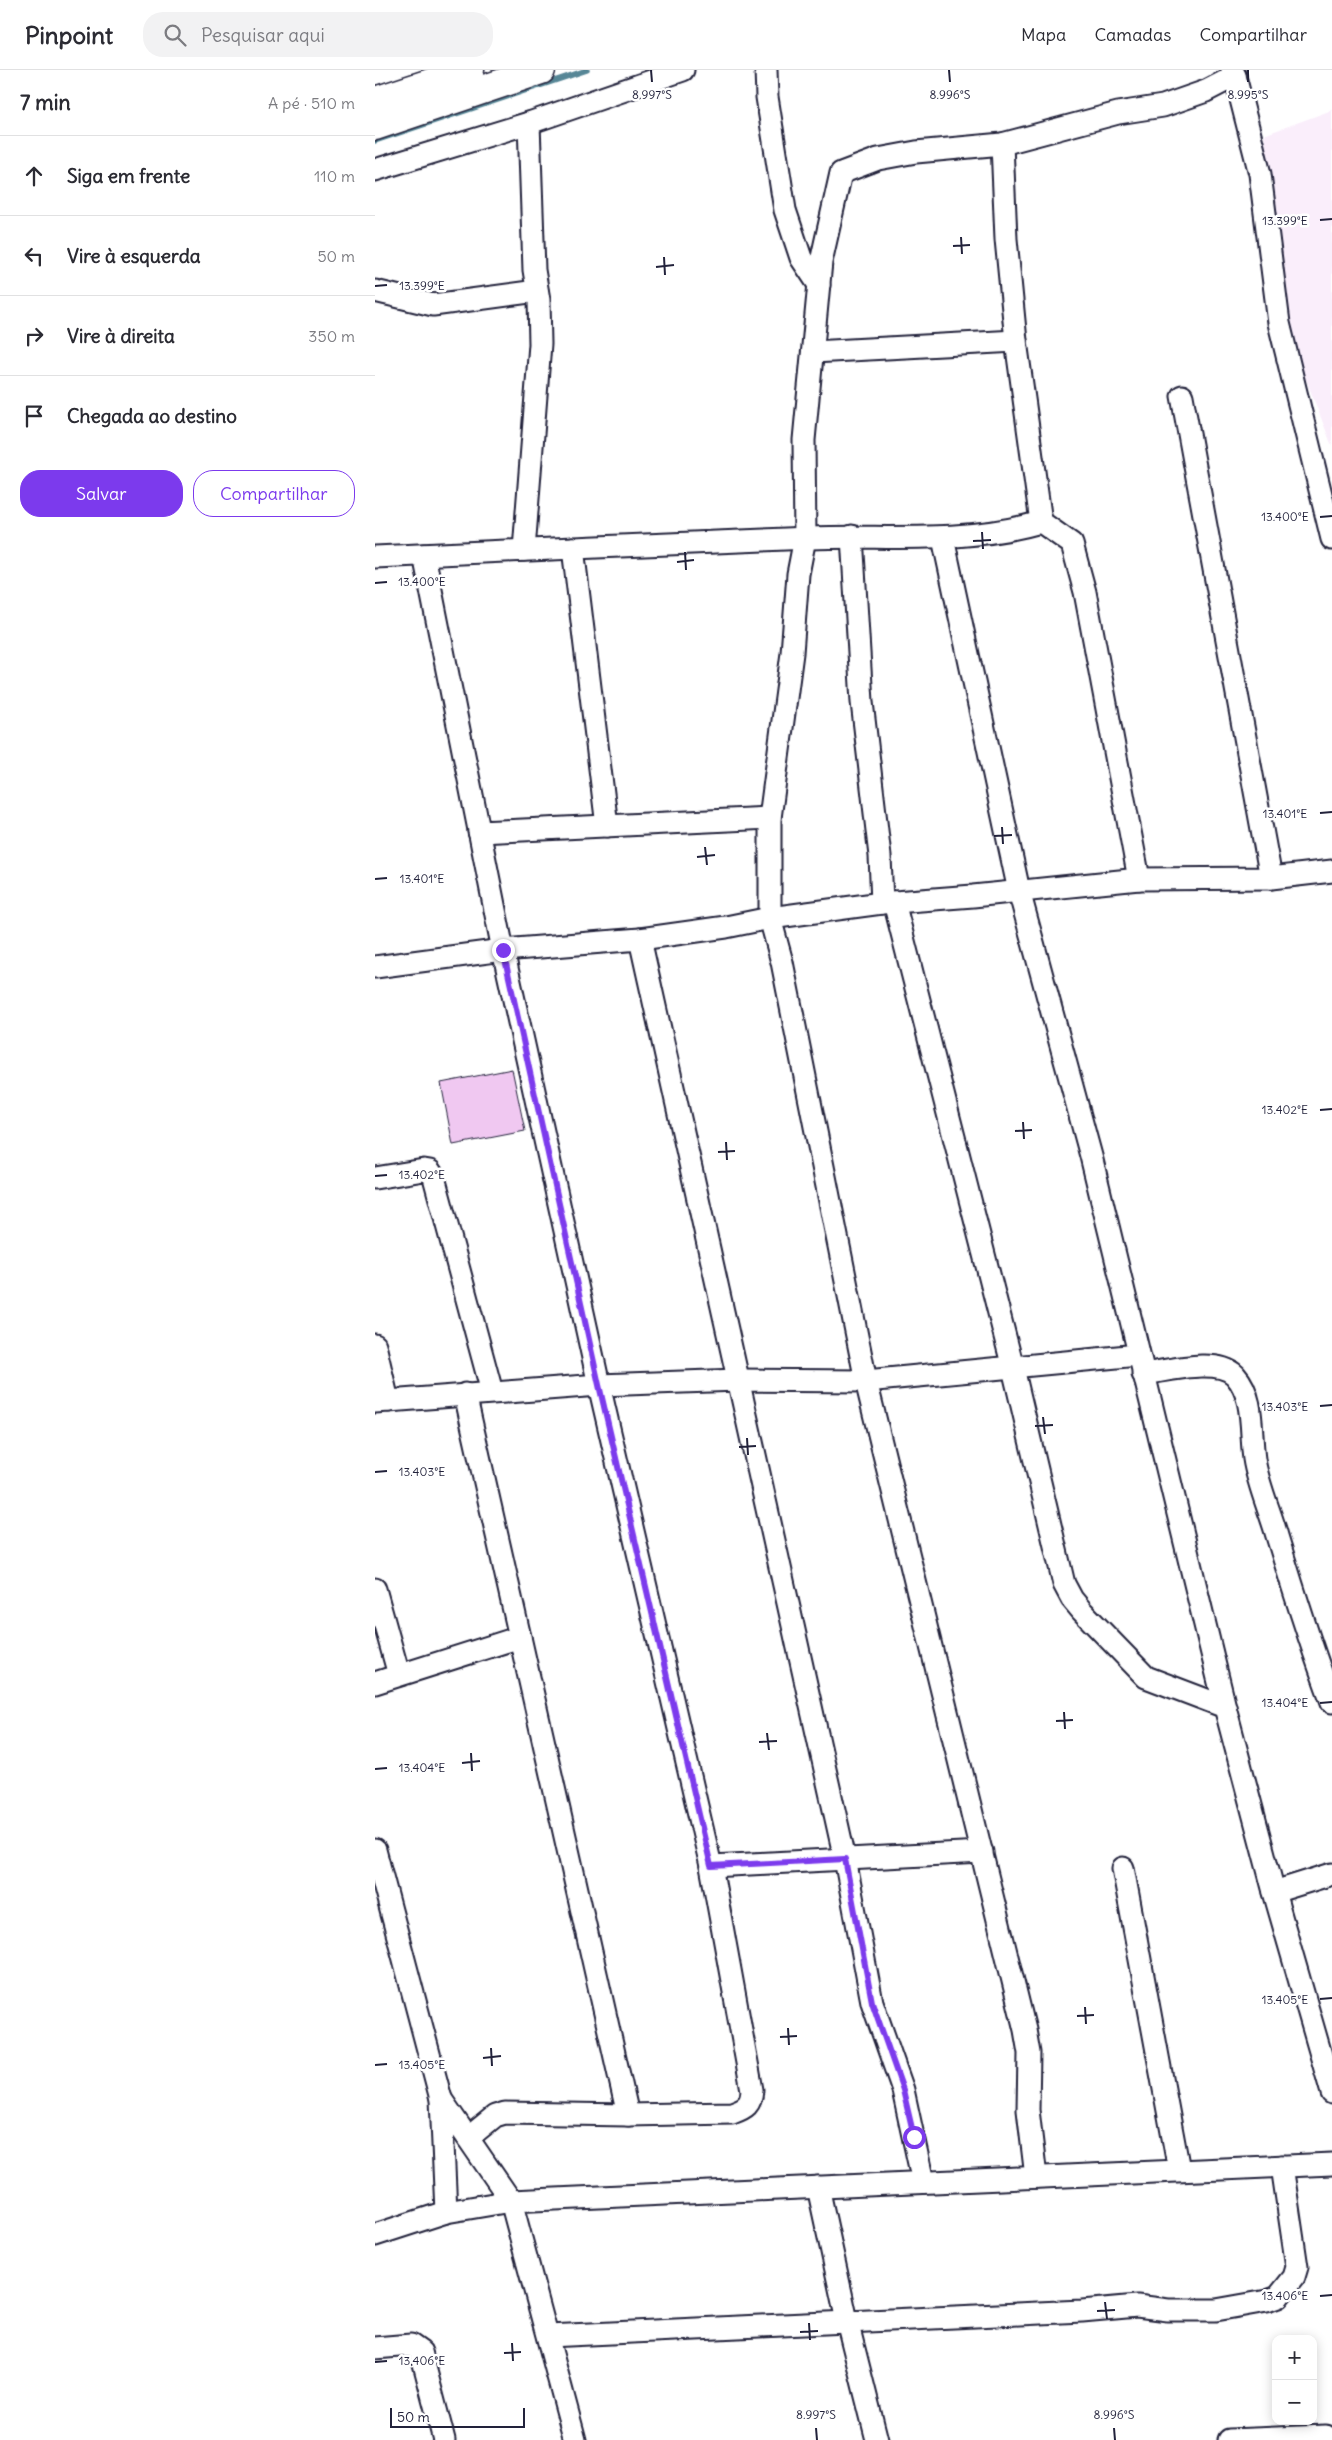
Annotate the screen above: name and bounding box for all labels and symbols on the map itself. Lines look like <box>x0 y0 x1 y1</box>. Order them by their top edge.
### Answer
text: 8.997°S <box>632 87 672 102</box>
text: 8.996°S <box>930 87 971 102</box>
text: 8.995°S <box>1228 87 1269 102</box>
text: 13.399°E <box>1262 213 1308 228</box>
text: 13.399°E <box>399 278 445 293</box>
text: 13.400°E <box>1261 509 1309 524</box>
text: 13.400°E <box>398 574 446 589</box>
text: 13.401°E <box>1263 806 1307 821</box>
text: 13.401°E <box>400 871 444 886</box>
route end <box>492 939 515 962</box>
text: 13.402°E <box>1262 1102 1308 1117</box>
text: 13.402°E <box>399 1167 445 1182</box>
text: 13.403°E <box>1262 1399 1308 1414</box>
text: 13.403°E <box>399 1464 445 1479</box>
text: 13.404°E <box>1262 1695 1308 1710</box>
text: 13.404°E <box>399 1760 445 1775</box>
text: 13.405°E <box>1262 1992 1308 2007</box>
text: 13.405°E <box>399 2057 445 2072</box>
route start <box>903 2126 926 2149</box>
text: 13.406°E <box>1262 2288 1308 2303</box>
text: 13.406°E <box>399 2353 445 2368</box>
scale bar <box>390 2405 525 2428</box>
text: 8.997°S <box>796 2407 836 2422</box>
text: 8.996°S <box>1094 2407 1135 2422</box>

